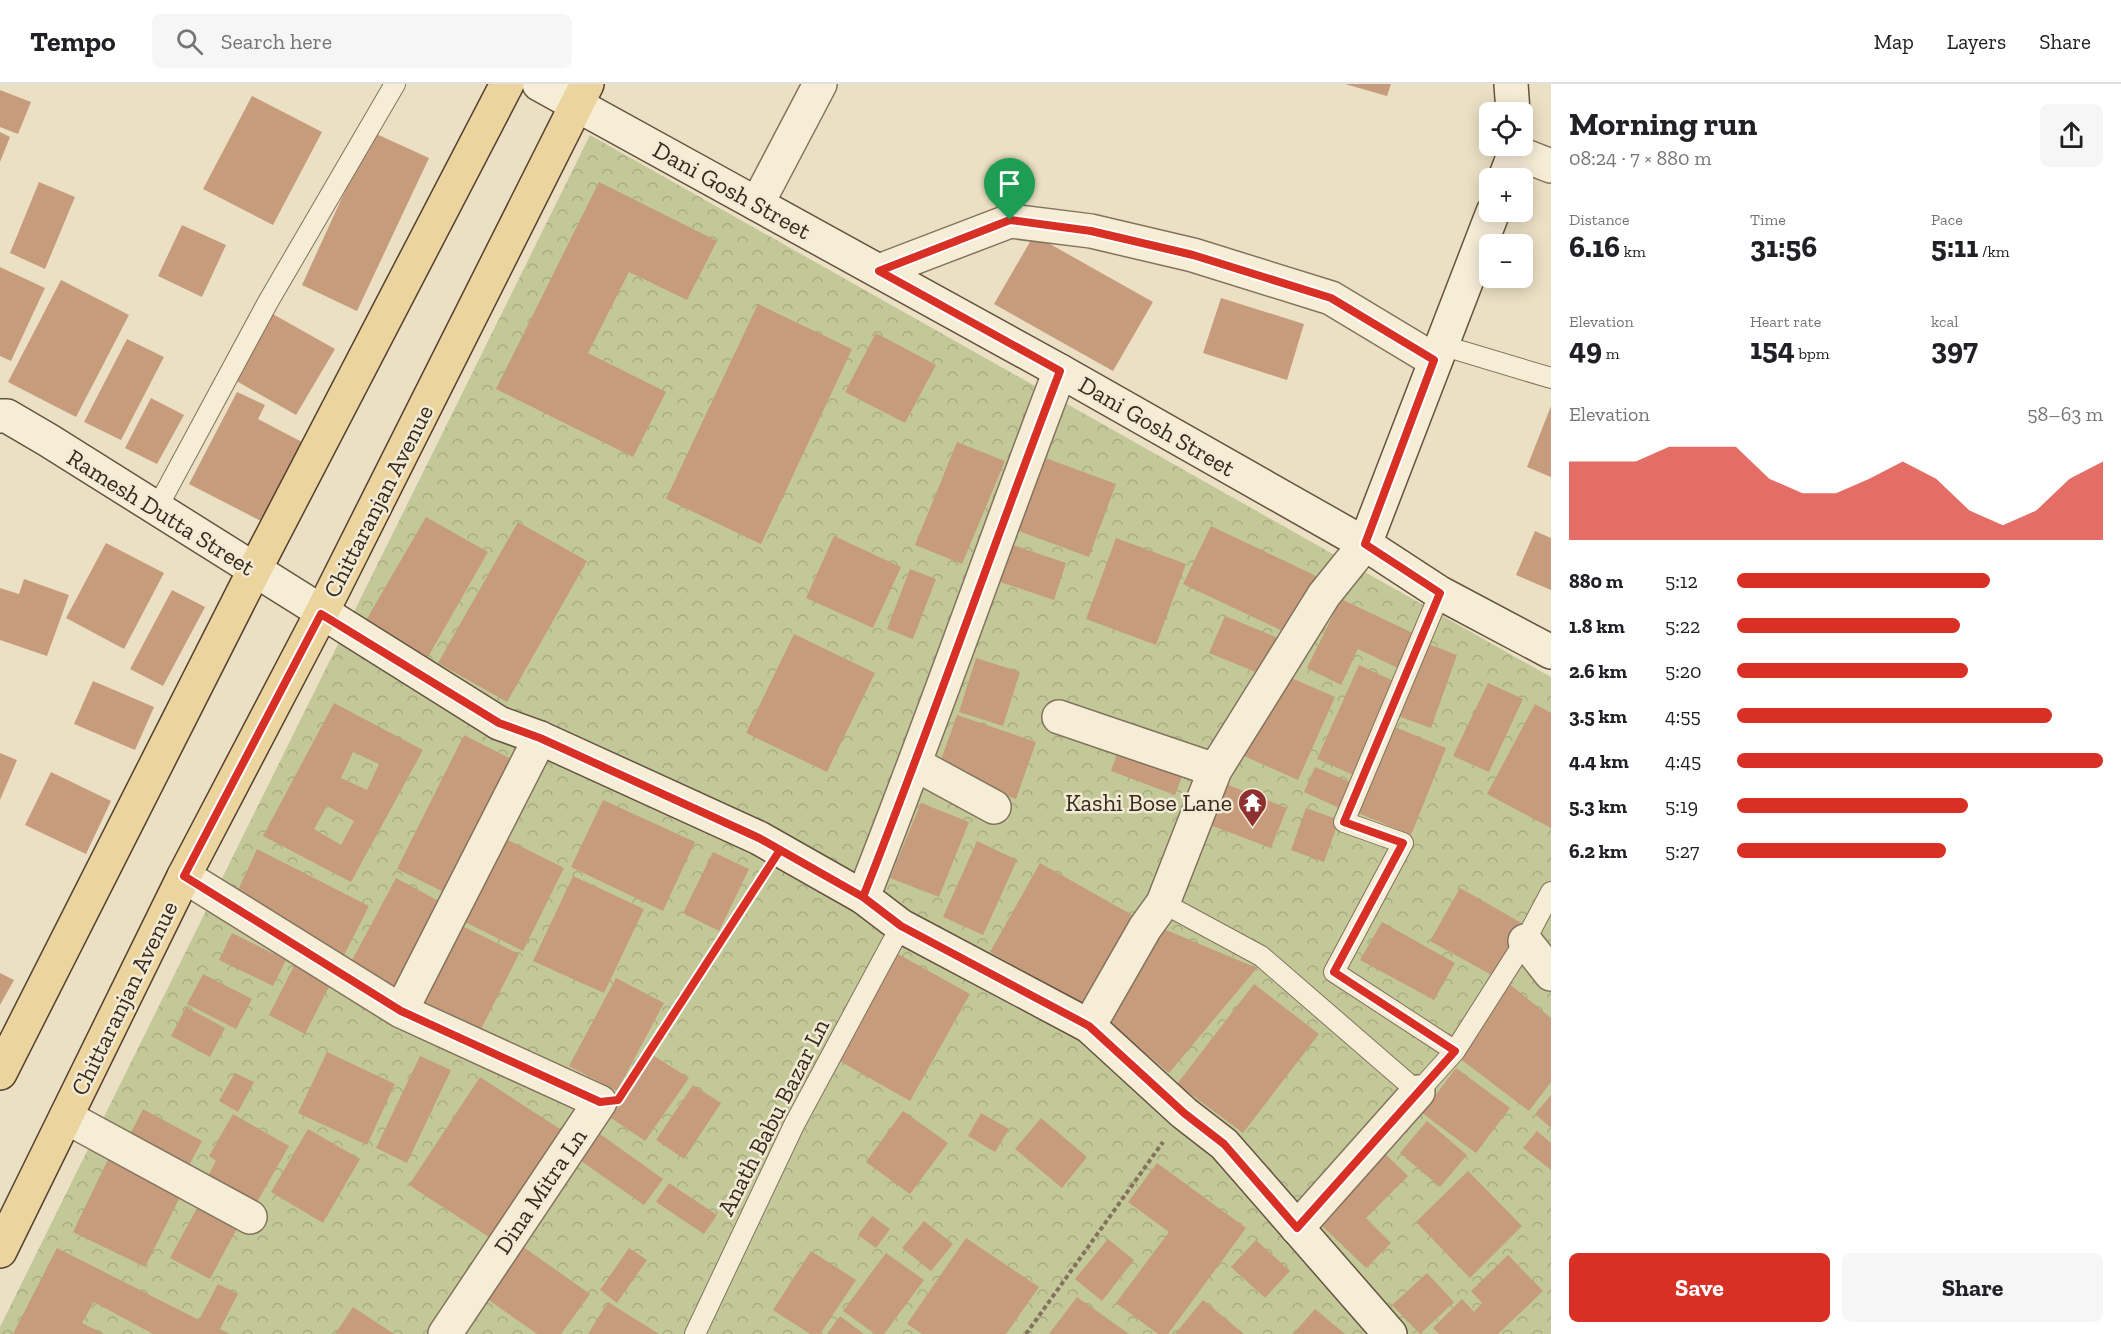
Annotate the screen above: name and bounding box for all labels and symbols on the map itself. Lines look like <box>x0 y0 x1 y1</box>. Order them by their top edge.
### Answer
street label: Dani Gosh Street <box>648 135 816 245</box>
pin <box>984 158 1035 220</box>
street label: Dani Gosh Street <box>1074 370 1240 483</box>
street label: Chittaranjan Avenue <box>317 400 439 602</box>
street label: Ramesh Dutta Street <box>62 442 260 582</box>
temple icon: Kashi Bose Lane <box>1237 786 1269 828</box>
place label: Kashi Bose Lane <box>1065 788 1232 817</box>
street label: Chittaranjan Avenue <box>64 896 184 1100</box>
street label: Anath Babu Bazar Ln <box>711 1014 835 1220</box>
street label: Dina Mitra Ln <box>487 1123 593 1259</box>

